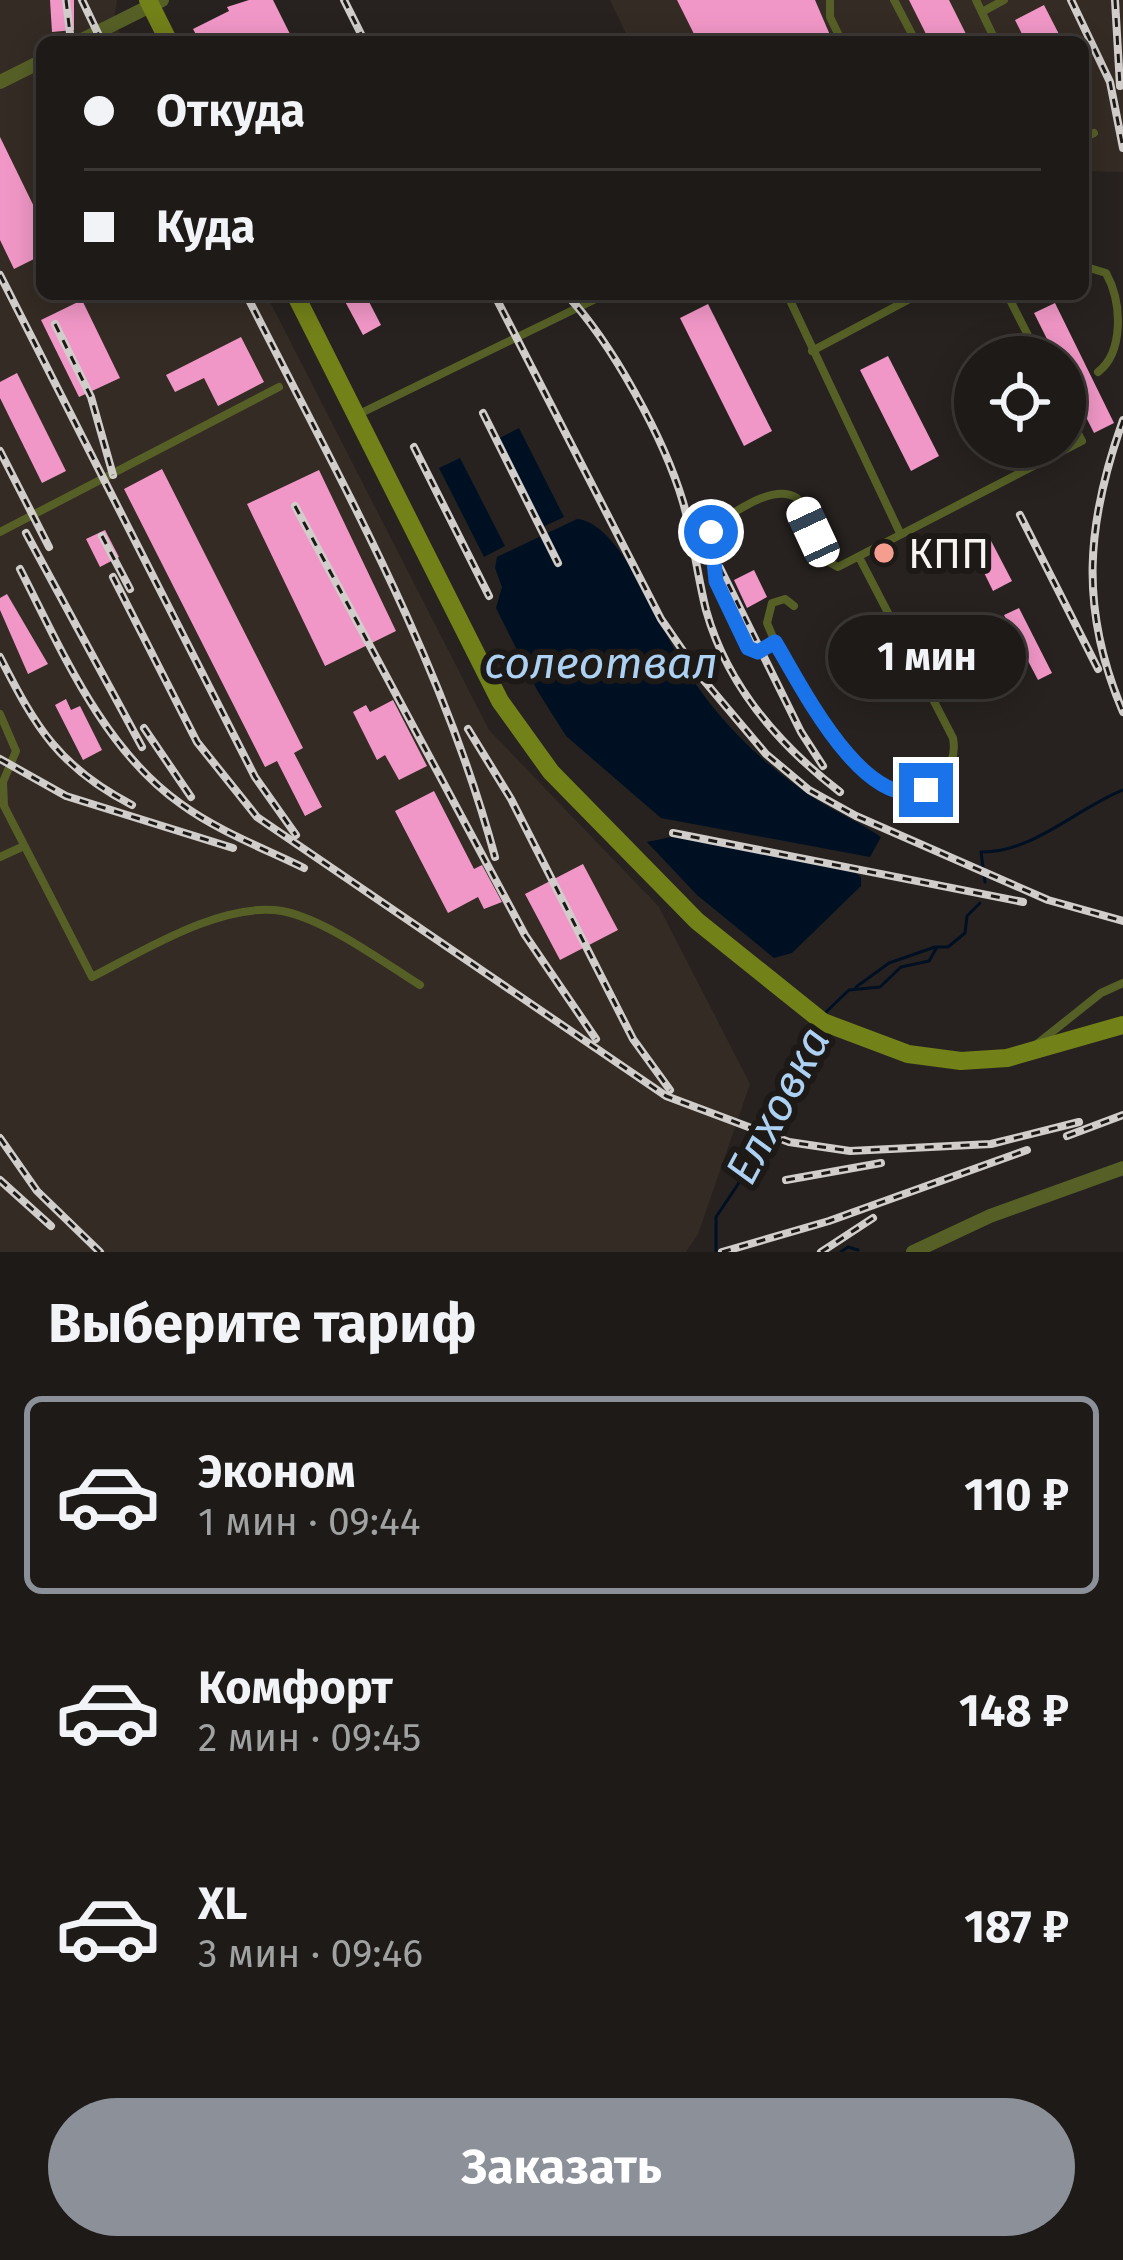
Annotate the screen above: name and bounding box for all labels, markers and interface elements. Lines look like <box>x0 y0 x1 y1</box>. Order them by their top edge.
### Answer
text: Откуда <box>156 84 305 138</box>
text: Куда <box>156 200 256 254</box>
map controls <box>954 336 1086 468</box>
button: locate <box>954 336 1086 468</box>
car <box>781 492 845 572</box>
route start <box>684 505 738 559</box>
place label: КПП <box>908 529 989 579</box>
marker: КПП <box>871 540 897 566</box>
callout: 1 мин <box>827 616 1025 700</box>
text: 1 мин <box>877 634 977 680</box>
water label: солеотвал <box>484 636 718 690</box>
route end <box>899 763 953 817</box>
water label: Елховка <box>714 1018 842 1193</box>
text: Выберите тариф <box>48 1292 476 1356</box>
icon: car <box>54 1441 162 1549</box>
text: Эконом <box>198 1445 356 1499</box>
text: 110 ₽ <box>964 1468 1069 1522</box>
text: 1 мин · 09:44 <box>198 1499 420 1545</box>
icon: car <box>54 1657 162 1765</box>
text: Комфорт <box>198 1661 393 1715</box>
text: 148 ₽ <box>959 1684 1069 1738</box>
text: 2 мин · 09:45 <box>198 1715 421 1761</box>
icon: car <box>54 1873 162 1981</box>
text: XL <box>198 1877 247 1931</box>
text: 187 ₽ <box>964 1900 1069 1954</box>
text: 3 мин · 09:46 <box>198 1931 423 1977</box>
button: Заказать <box>48 2098 1075 2236</box>

